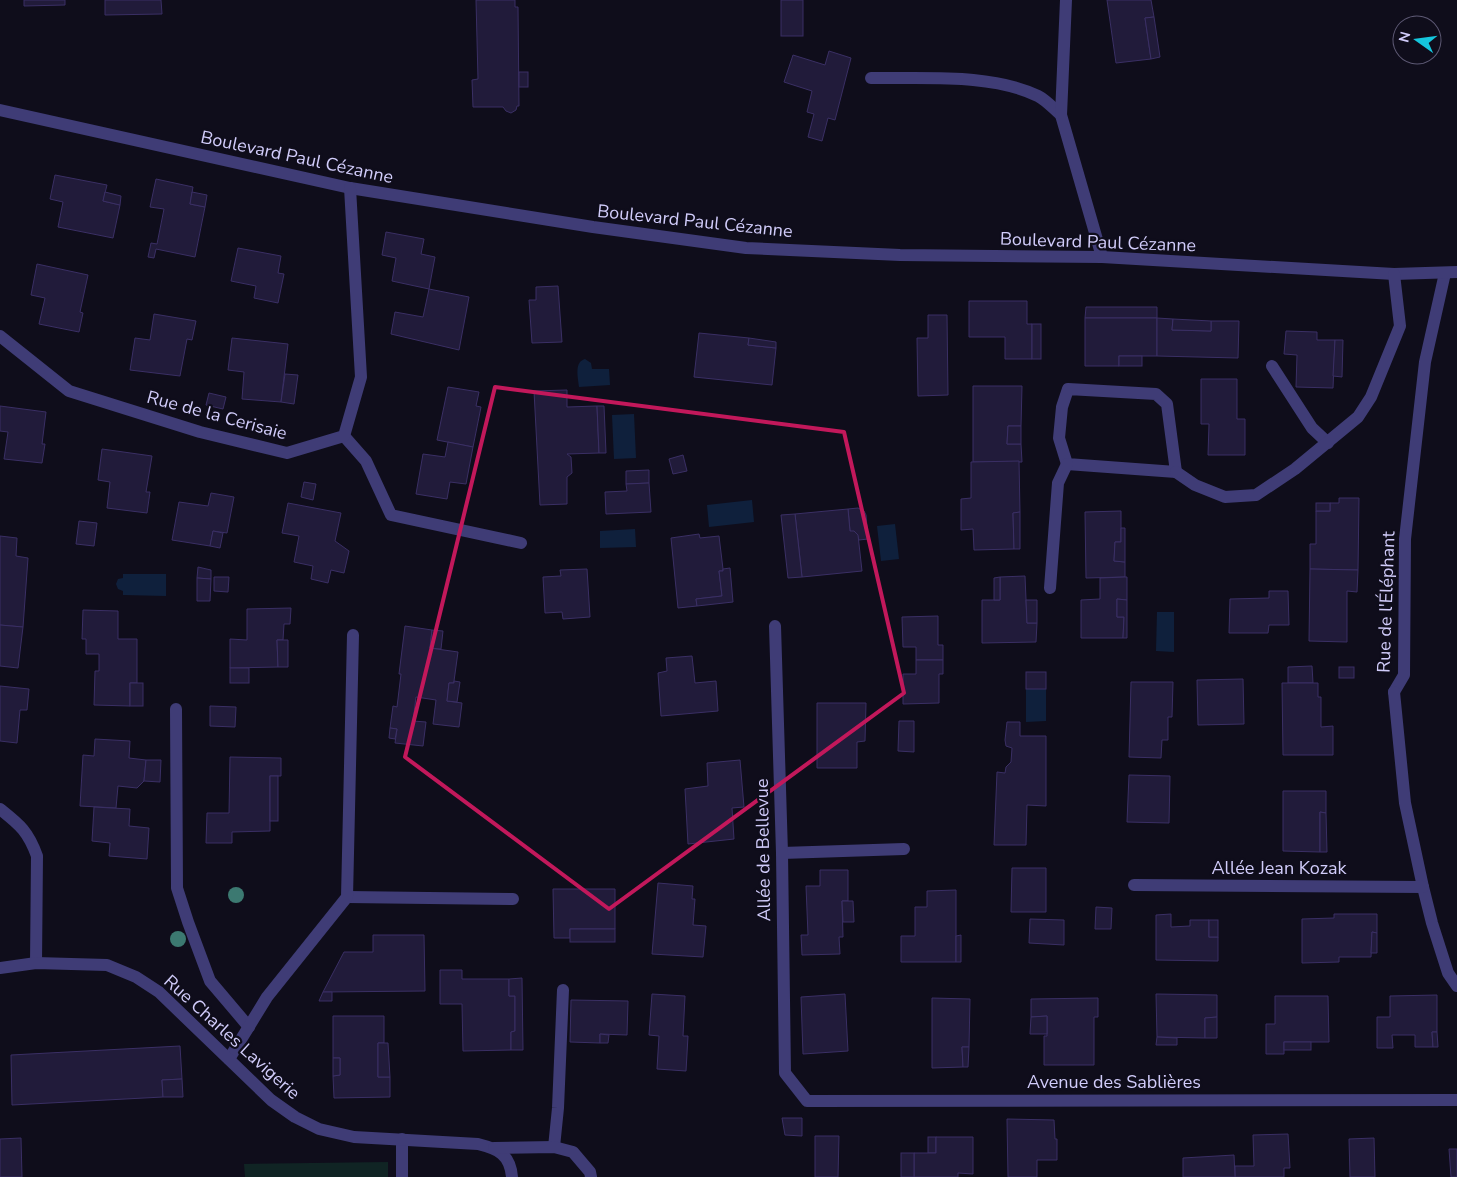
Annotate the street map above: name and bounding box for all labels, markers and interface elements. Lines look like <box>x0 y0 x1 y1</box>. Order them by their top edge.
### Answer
north arrow <box>1392 15 1442 65</box>
text: N <box>1394 30 1415 44</box>
street label: Boulevard Paul Cézanne <box>198 125 396 189</box>
street label: Boulevard Paul Cézanne <box>596 199 794 243</box>
street label: Boulevard Paul Cézanne <box>999 227 1197 257</box>
street label: Rue de la Cerisaie <box>144 385 290 445</box>
street label: Rue de l'Éléphant <box>1372 530 1400 673</box>
street label: Allée de Bellevue <box>750 778 776 922</box>
street label: Allée Jean Kozak <box>1212 856 1347 880</box>
street label: Rue Charles Lavigerie <box>159 969 305 1105</box>
street label: Avenue des Sablières <box>1027 1070 1201 1094</box>

